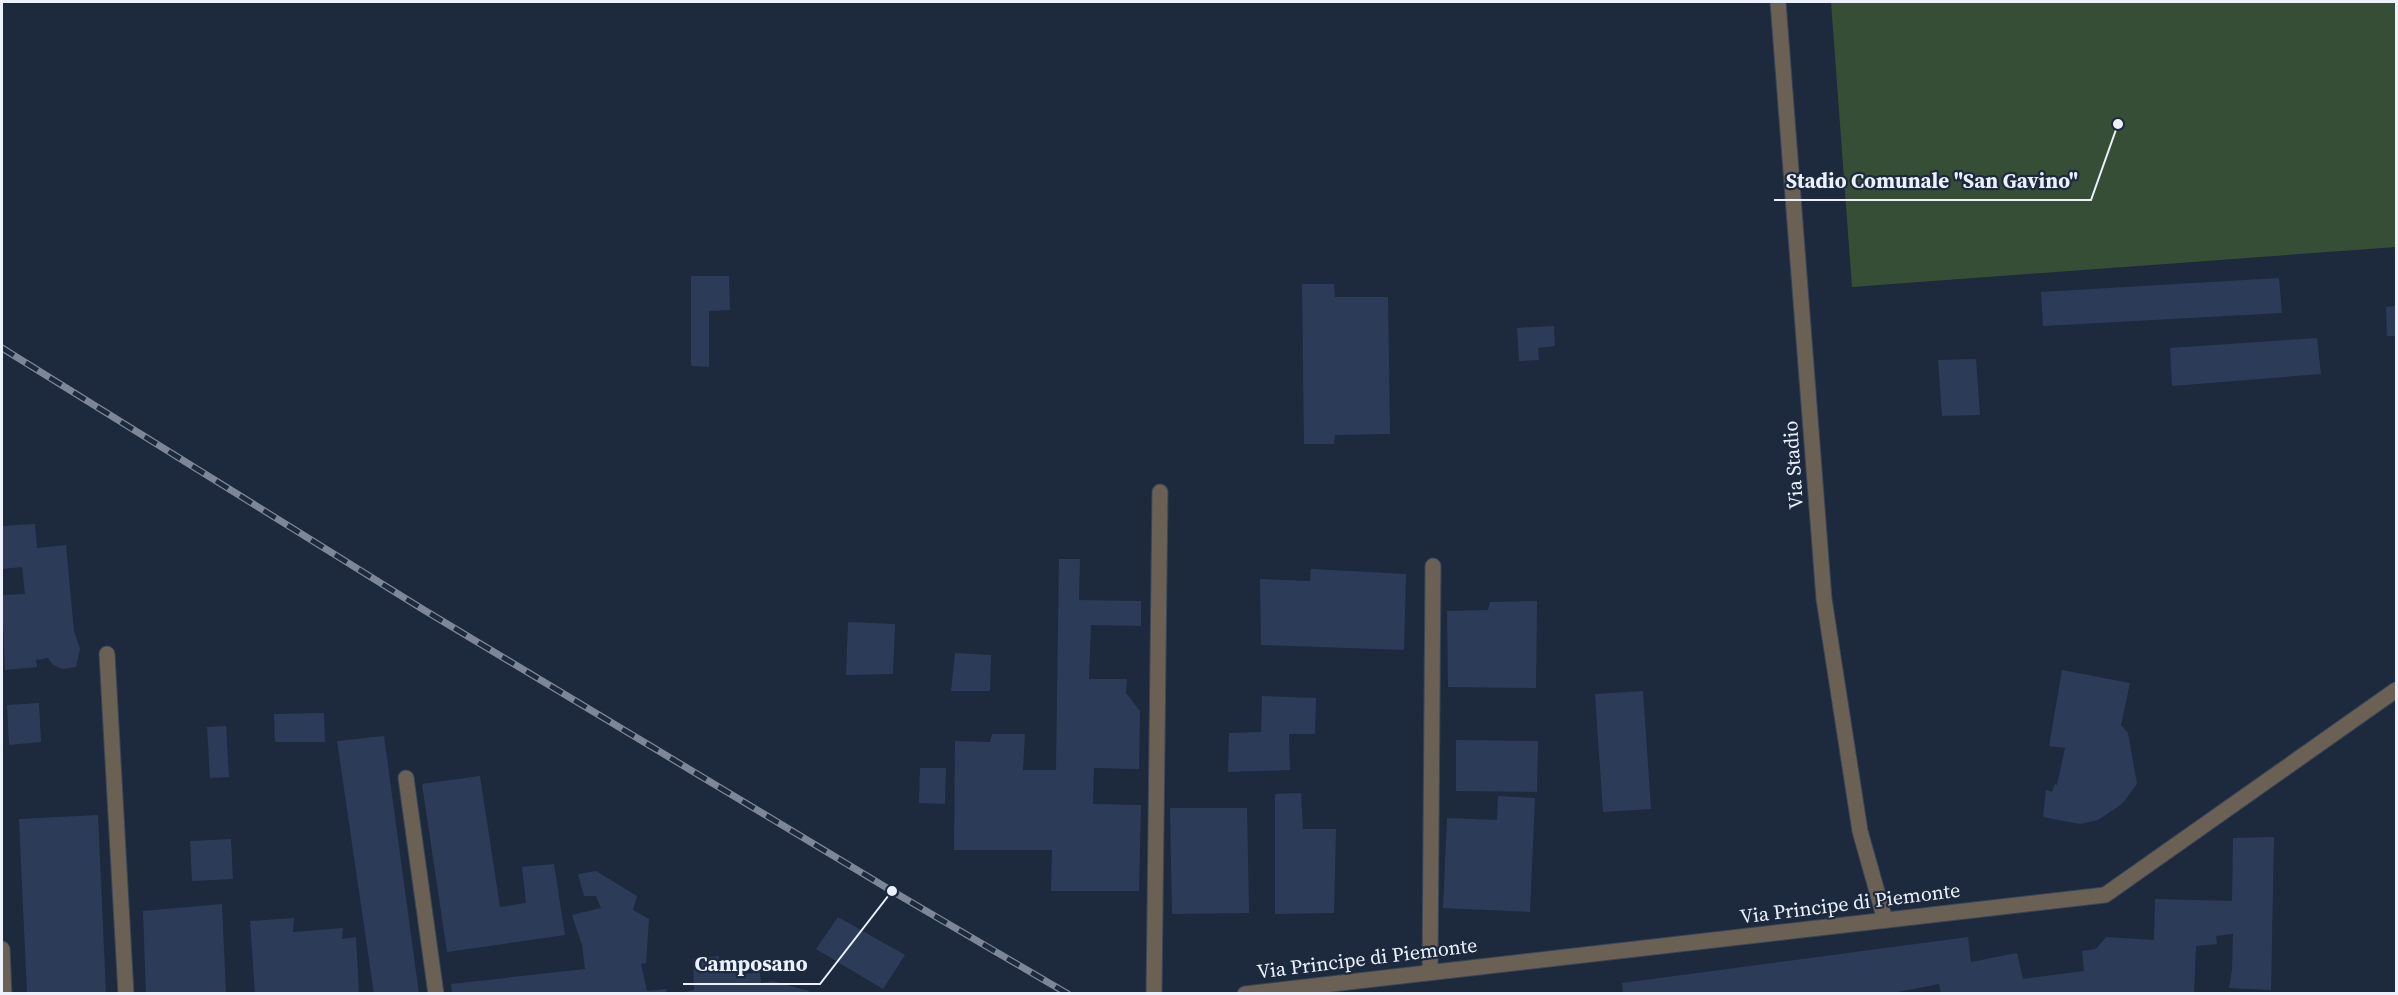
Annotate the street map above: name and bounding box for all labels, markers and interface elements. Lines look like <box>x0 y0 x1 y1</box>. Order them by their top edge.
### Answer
callout: Stadio Comunale "San Gavino" <box>1774 161 2091 200</box>
text: Stadio Comunale "San Gavino" <box>1786 166 2078 195</box>
street label: Via Stadio <box>1776 420 1810 510</box>
street label: Via Principe di Piemonte <box>1738 876 1962 930</box>
street label: Via Principe di Piemonte <box>1255 931 1479 985</box>
callout: Camposano <box>683 945 820 984</box>
text: Camposano <box>694 949 808 978</box>

